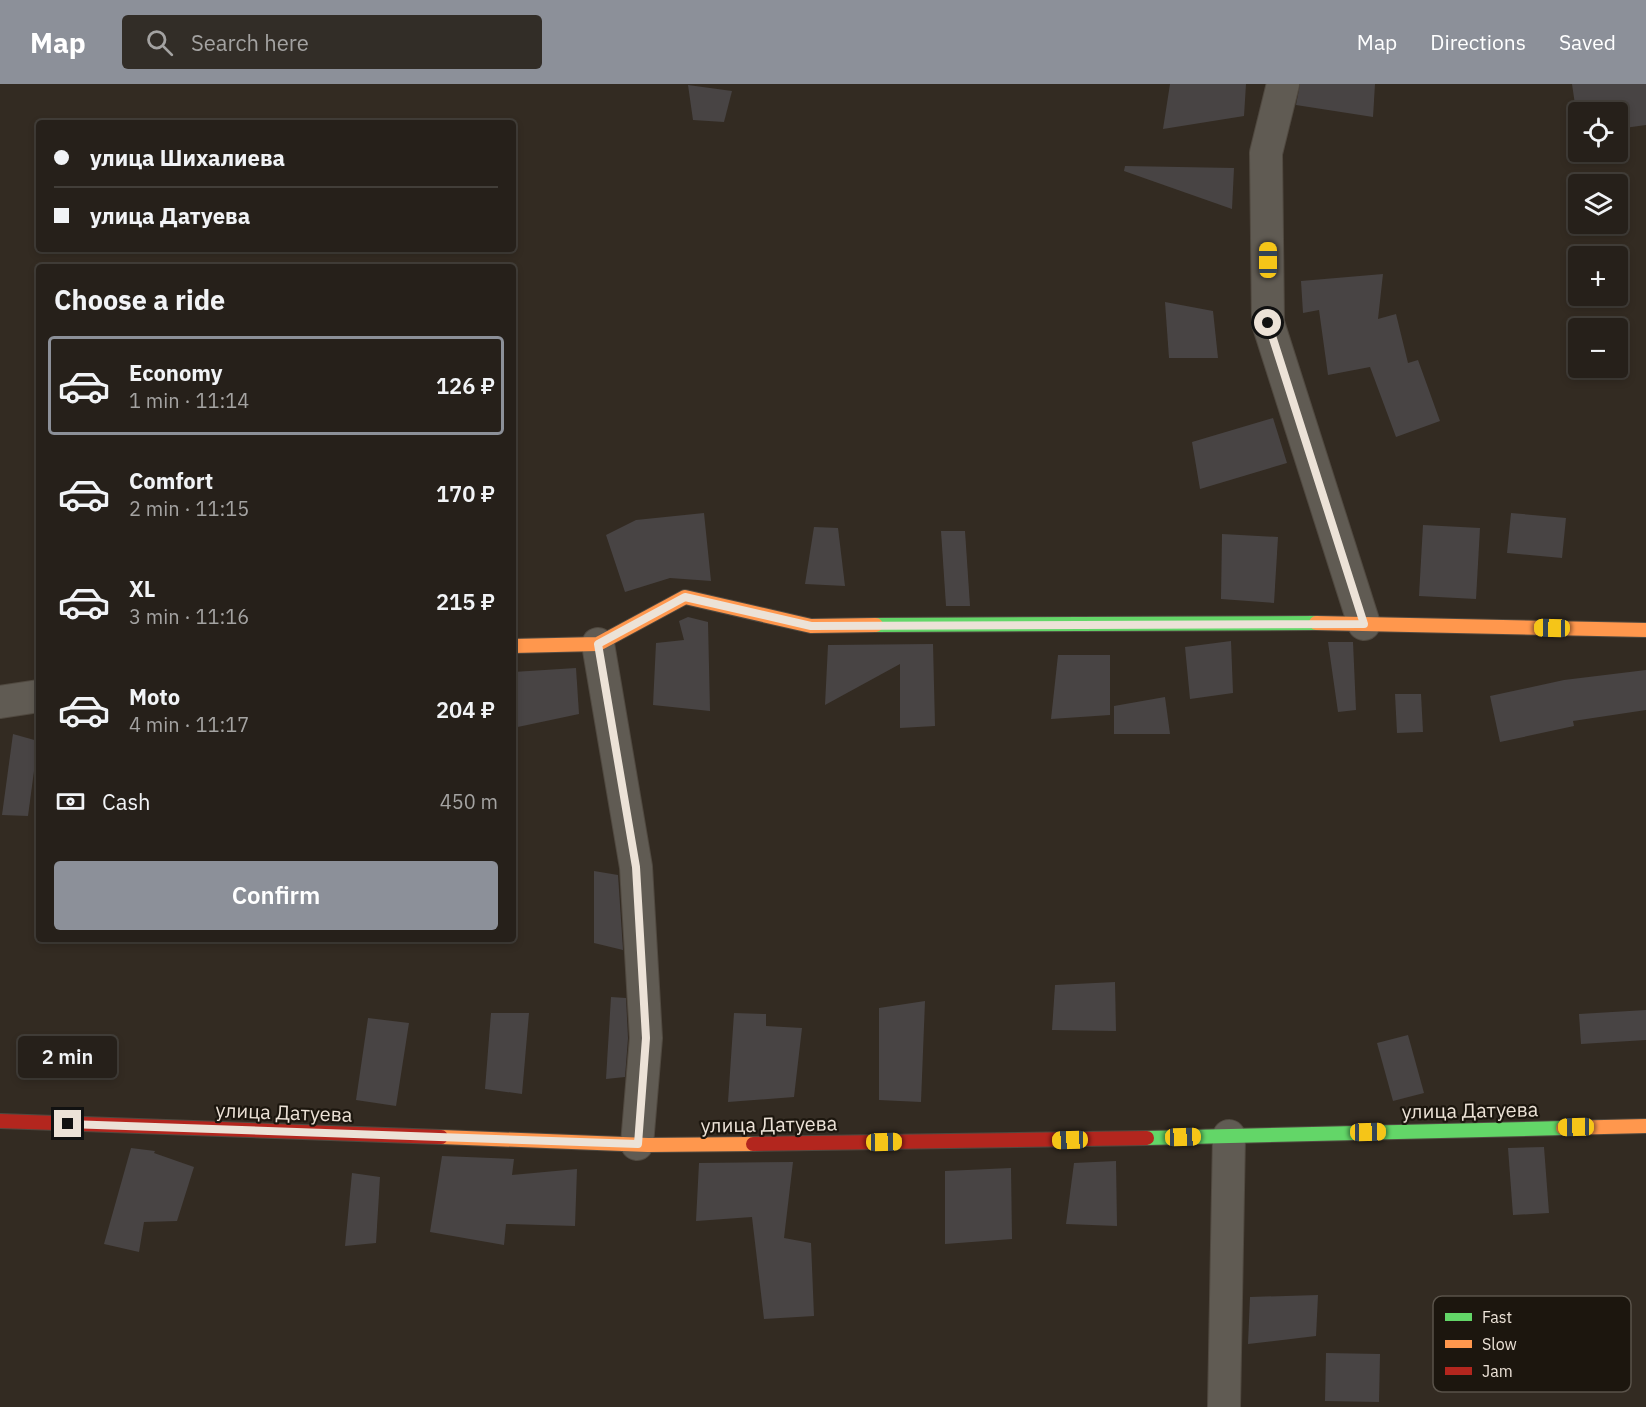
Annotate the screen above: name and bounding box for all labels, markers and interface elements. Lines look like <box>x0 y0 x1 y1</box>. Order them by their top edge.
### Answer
search box <box>122 15 542 69</box>
text: Map <box>30 24 86 61</box>
icon: search <box>143 26 176 59</box>
text: Search here <box>191 28 309 57</box>
text: Map <box>1357 28 1397 56</box>
text: Directions <box>1430 28 1526 56</box>
text: Saved <box>1559 28 1616 56</box>
map controls <box>1568 102 1628 378</box>
button: locate <box>1568 102 1628 162</box>
text: улица Шихалиева <box>90 143 285 172</box>
button: layers <box>1568 174 1628 234</box>
text: улица Датуева <box>90 201 250 230</box>
car <box>1259 242 1277 278</box>
button: + <box>1568 246 1628 306</box>
text: Choose a ride <box>54 282 225 317</box>
route start <box>1254 309 1281 336</box>
button: − <box>1568 318 1628 378</box>
text: Economy <box>129 358 223 387</box>
icon: car <box>57 359 111 413</box>
text: 126 ₽ <box>436 371 495 400</box>
text: 1 min · 11:14 <box>129 387 249 414</box>
text: Comfort <box>129 466 213 495</box>
icon: car <box>57 467 111 521</box>
text: 170 ₽ <box>436 479 495 508</box>
text: 2 min · 11:15 <box>129 495 249 522</box>
text: XL <box>129 574 155 603</box>
icon: car <box>57 575 111 629</box>
text: 215 ₽ <box>436 587 495 616</box>
text: 3 min · 11:16 <box>129 603 249 630</box>
car <box>1534 619 1570 637</box>
text: Moto <box>129 682 180 711</box>
icon: car <box>57 683 111 737</box>
text: 204 ₽ <box>436 695 495 724</box>
text: 4 min · 11:17 <box>129 711 249 738</box>
icon: cash <box>54 785 87 818</box>
text: Cash <box>102 787 151 816</box>
text: 450 m <box>440 788 498 815</box>
button: Confirm <box>54 861 498 930</box>
callout: 2 min <box>19 1037 118 1079</box>
text: 2 min <box>42 1043 93 1070</box>
street label: улица Датуева <box>1401 1095 1539 1125</box>
street label: улица Датуева <box>215 1096 353 1128</box>
street label: улица Датуева <box>700 1109 838 1139</box>
route end <box>54 1110 81 1137</box>
car <box>1558 1118 1594 1136</box>
car <box>1350 1123 1386 1141</box>
car <box>1165 1127 1201 1147</box>
car <box>1052 1130 1088 1150</box>
car <box>866 1133 902 1151</box>
legend <box>1433 1296 1631 1392</box>
text: Fast <box>1482 1307 1512 1327</box>
text: Slow <box>1482 1334 1517 1354</box>
text: Jam <box>1482 1361 1513 1381</box>

